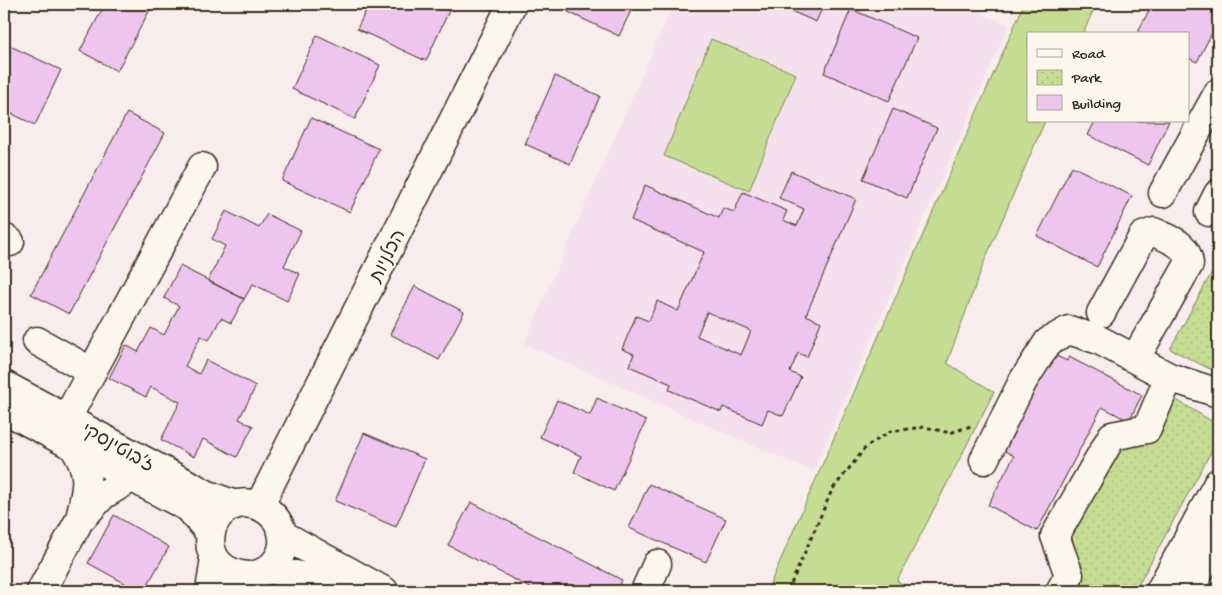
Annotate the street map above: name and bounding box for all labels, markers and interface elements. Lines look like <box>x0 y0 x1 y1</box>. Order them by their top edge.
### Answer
legend <box>1027 32 1190 122</box>
text: Road <box>1072 46 1106 64</box>
text: Park <box>1071 70 1102 88</box>
text: Building <box>1071 96 1121 114</box>
street label: הכלניות <box>365 226 412 288</box>
street label: ז׳בוטינסקי <box>77 420 158 478</box>

